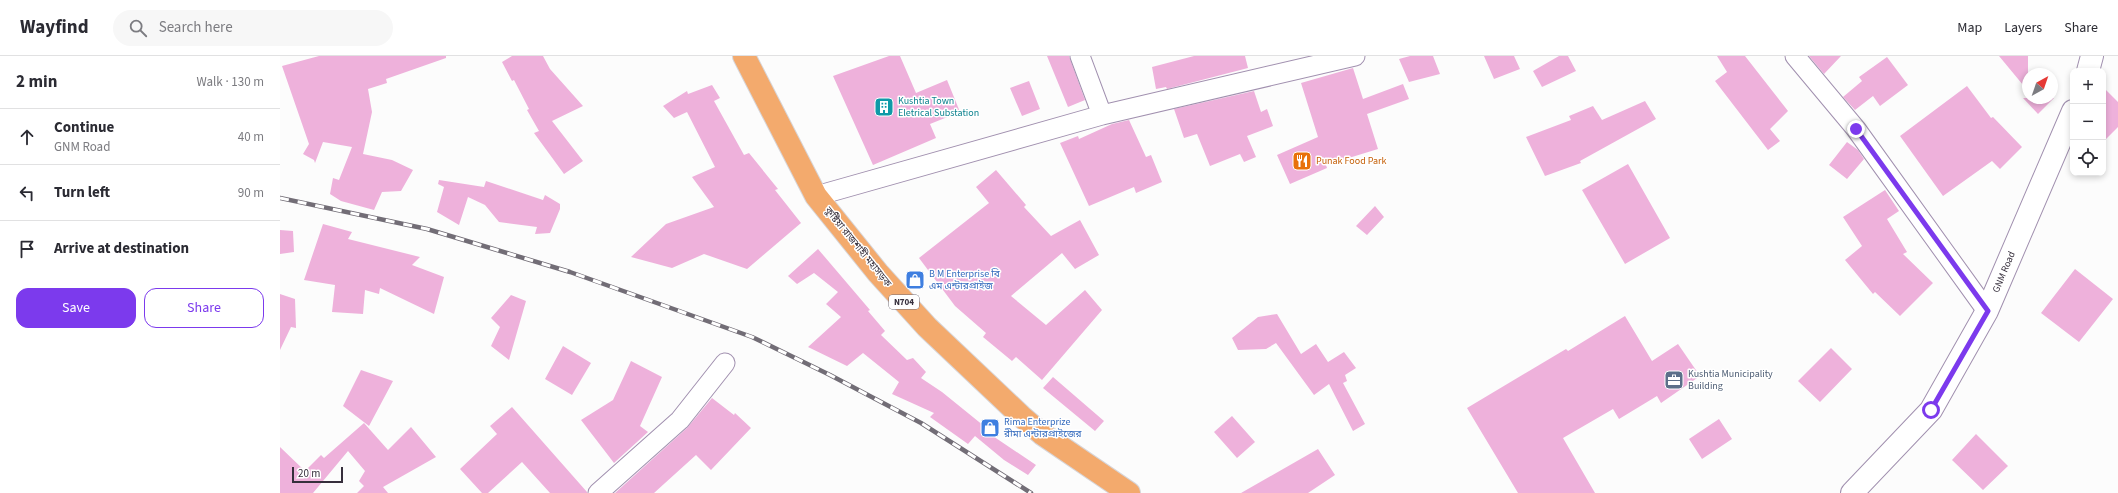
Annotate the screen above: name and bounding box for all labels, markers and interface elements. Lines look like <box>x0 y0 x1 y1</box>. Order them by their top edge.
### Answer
search box <box>113 10 393 46</box>
text: Wayfind <box>20 14 89 41</box>
icon: search <box>127 17 149 39</box>
text: Search here <box>159 17 233 38</box>
text: Map <box>1957 18 1982 38</box>
text: Layers <box>2004 18 2042 38</box>
text: Share <box>2064 18 2098 38</box>
north arrow <box>2022 68 2058 104</box>
map controls <box>2070 68 2106 176</box>
button: + <box>2070 68 2106 104</box>
text: 2 min <box>16 70 57 94</box>
text: Walk · 130 m <box>196 73 264 91</box>
place label: Kushtia Town Eletrical Substation <box>898 94 979 120</box>
building icon: Kushtia Town Eletrical Substation <box>873 96 895 118</box>
button: − <box>2070 104 2106 140</box>
text: Continue <box>54 117 114 138</box>
route end <box>1847 120 1865 138</box>
icon: ahead <box>16 126 38 148</box>
text: 40 m <box>238 128 264 146</box>
text: GNM Road <box>54 138 110 156</box>
button: locate <box>2070 140 2106 176</box>
restaurant icon: Punak Food Park <box>1291 150 1313 172</box>
place label: Punak Food Park <box>1316 154 1386 168</box>
icon: left <box>16 182 38 204</box>
text: Turn left <box>54 182 110 203</box>
text: 90 m <box>238 184 264 202</box>
street label: কুষ্টিয়া রাজশাহী মহাসড়ক <box>821 203 895 291</box>
icon: arrive <box>16 238 38 260</box>
text: Arrive at destination <box>54 238 189 259</box>
street label: GNM Road <box>1989 249 2019 295</box>
place label: B M Enterprise বি এম এন্টারপ্রাইজ <box>929 267 1001 293</box>
shop icon: B M Enterprise বি এম এন্টারপ্রাইজ <box>904 269 926 291</box>
button: Save <box>16 288 136 328</box>
button: Share <box>144 288 264 328</box>
road number: N704 <box>889 295 919 309</box>
place label: Kushtia Municipality Building <box>1688 367 1773 393</box>
office icon: Kushtia Municipality Building <box>1663 369 1685 391</box>
route start <box>1922 401 1940 419</box>
place label: Rima Enterprize রীমা এন্টারপ্রাইজের <box>1003 415 1083 441</box>
shop icon: Rima Enterprize রীমা এন্টারপ্রাইজের <box>979 417 1001 439</box>
scale bar <box>292 465 343 484</box>
text: 20 m <box>298 466 320 481</box>

